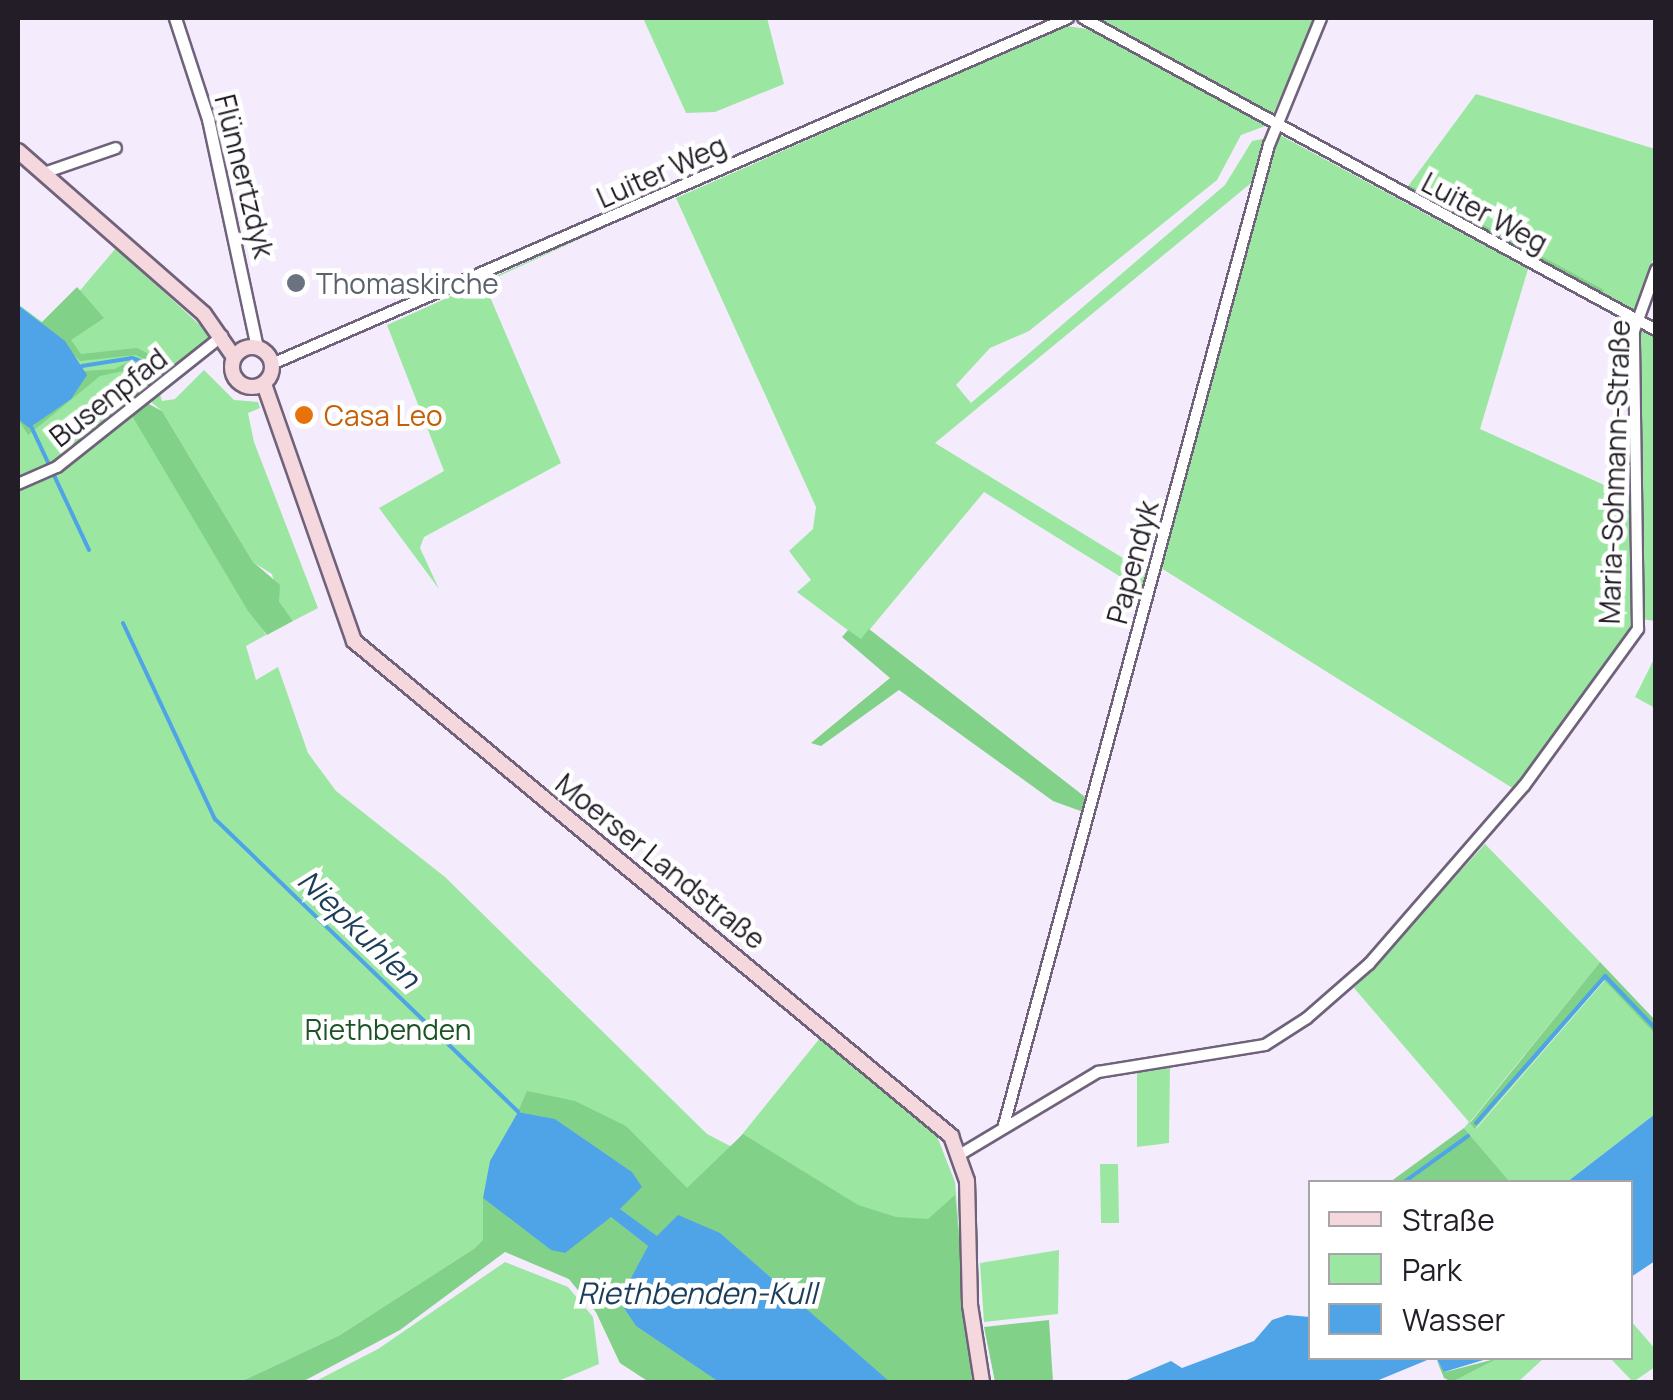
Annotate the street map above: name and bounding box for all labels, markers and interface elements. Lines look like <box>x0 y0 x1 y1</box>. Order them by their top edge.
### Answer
street label: Flünnertzdyk <box>208 91 282 261</box>
street label: Luiter Weg <box>591 128 731 214</box>
street label: Luiter Weg <box>1416 165 1554 259</box>
place label: Thomaskirche <box>316 266 499 300</box>
marker: Thomaskirche <box>285 272 307 294</box>
street label: Maria-Sohmann-Straße <box>1592 319 1636 625</box>
street label: Busenpfad <box>43 341 173 453</box>
place label: Casa Leo <box>324 398 443 432</box>
marker: Casa Leo <box>293 404 315 426</box>
street label: Papendyk <box>1099 497 1165 627</box>
street label: Moerser Landstraße <box>549 766 773 956</box>
water label: Niepkuhlen <box>291 862 427 996</box>
park label: Riethbenden <box>305 1012 471 1046</box>
legend <box>1308 1180 1633 1360</box>
text: Straße <box>1402 1199 1495 1240</box>
text: Park <box>1402 1249 1462 1290</box>
water label: Riethbenden-Kull <box>577 1275 817 1311</box>
text: Wasser <box>1402 1299 1505 1340</box>

